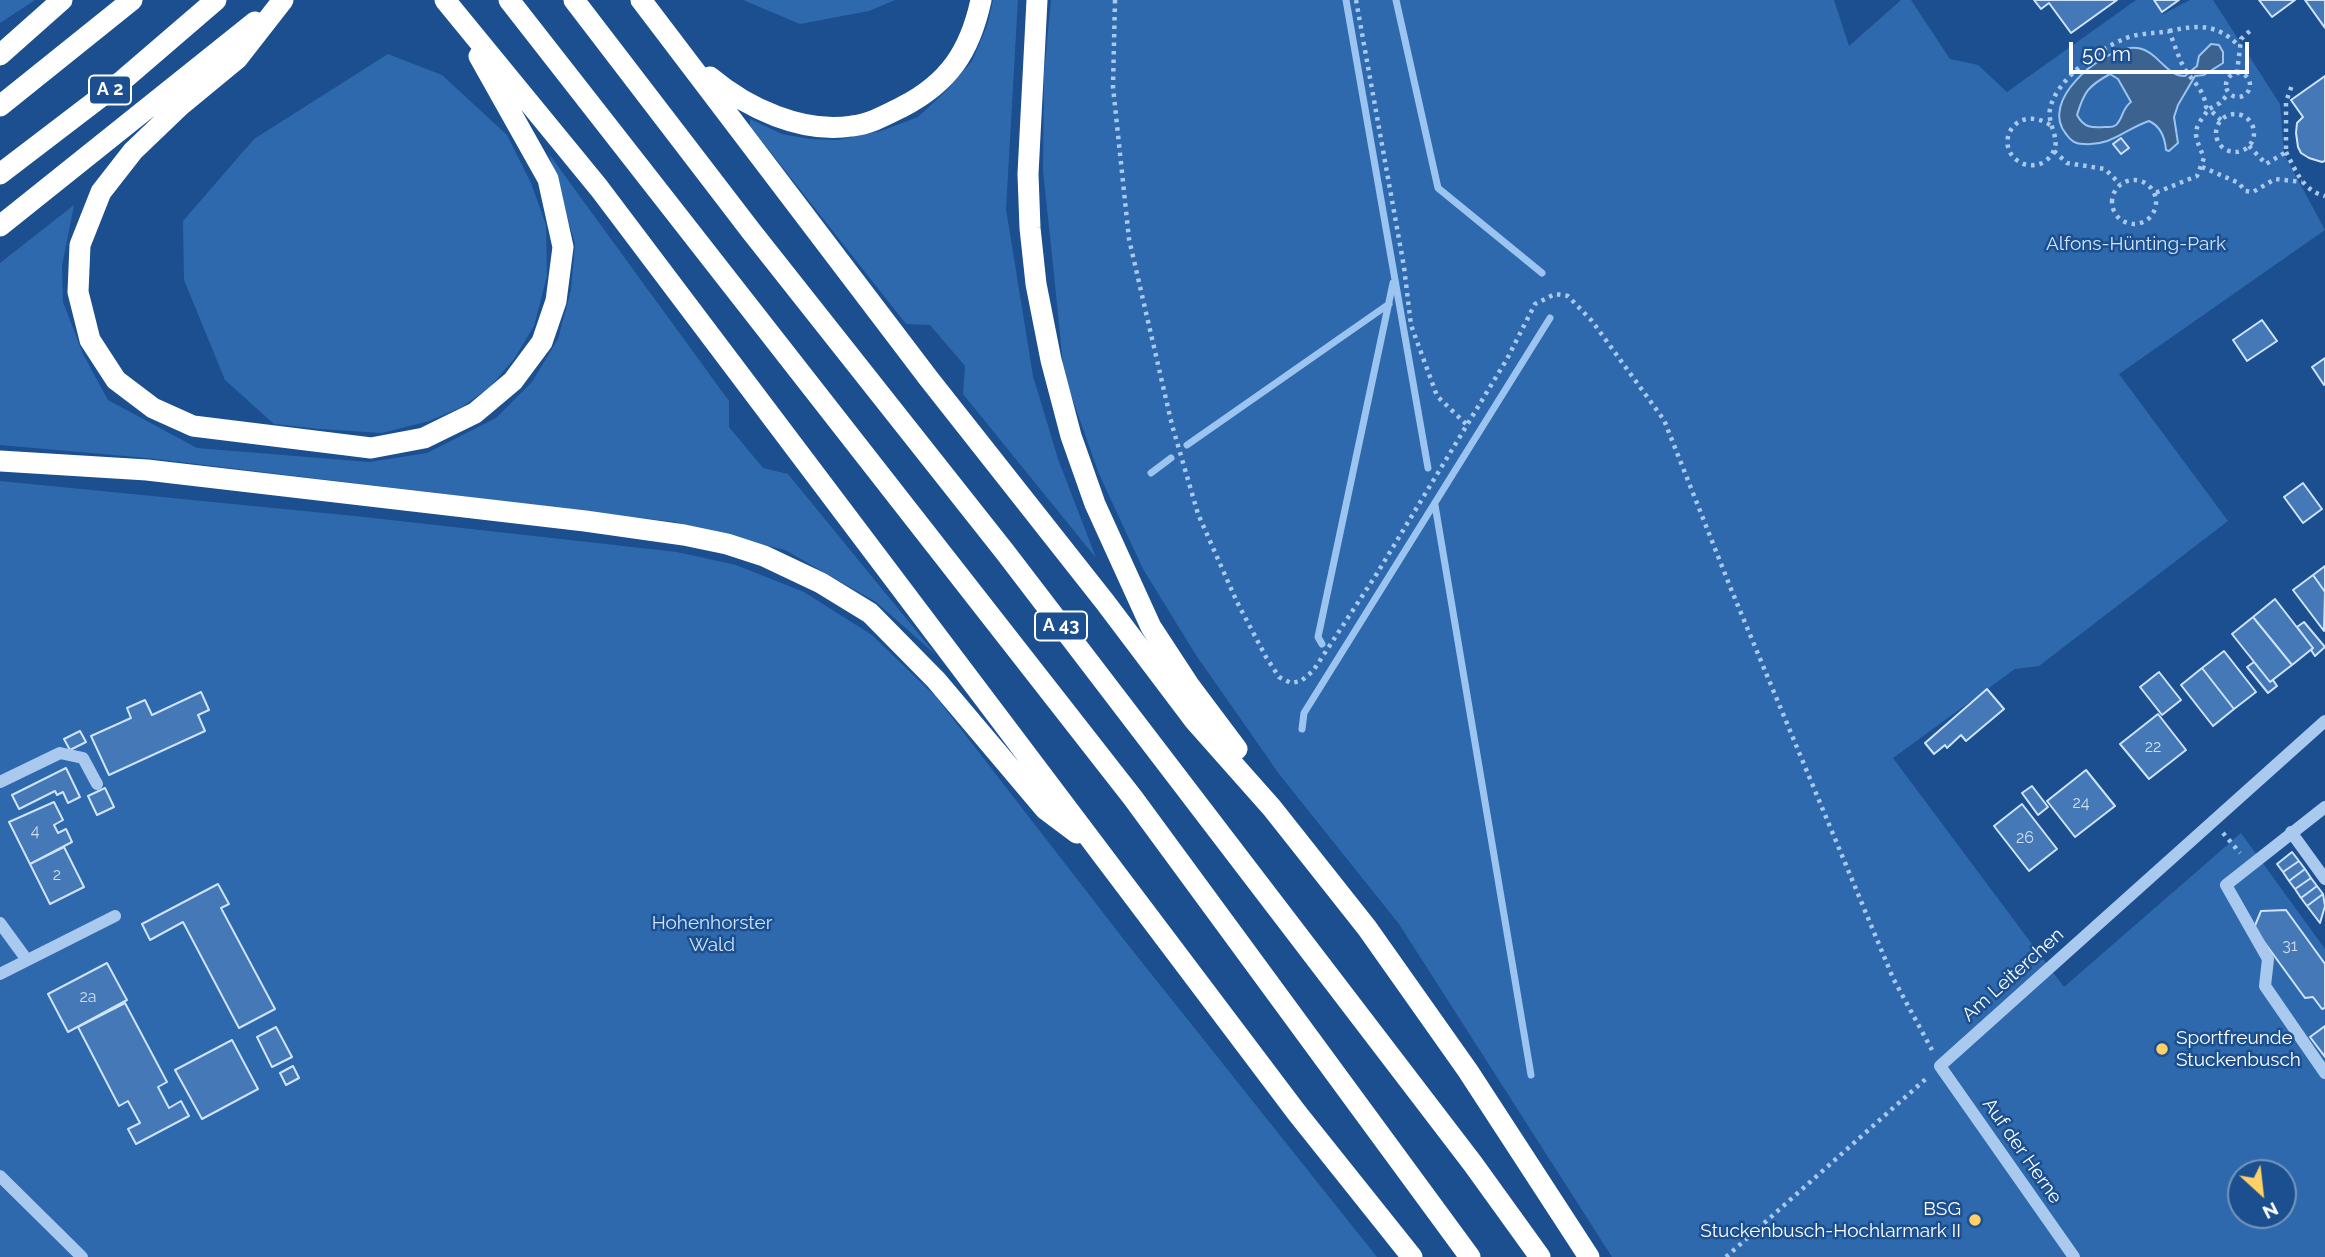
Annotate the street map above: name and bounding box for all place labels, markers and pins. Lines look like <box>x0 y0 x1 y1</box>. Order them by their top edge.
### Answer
place label: Sportfreunde Stuckenbusch <box>2176 1027 2301 1071</box>
marker: Sportfreunde Stuckenbusch <box>2154 1041 2170 1057</box>
place label: BSG Stuckenbusch-Hochlarmark II <box>1700 1198 1961 1242</box>
marker: BSG Stuckenbusch-Hochlarmark II <box>1967 1212 1983 1228</box>

